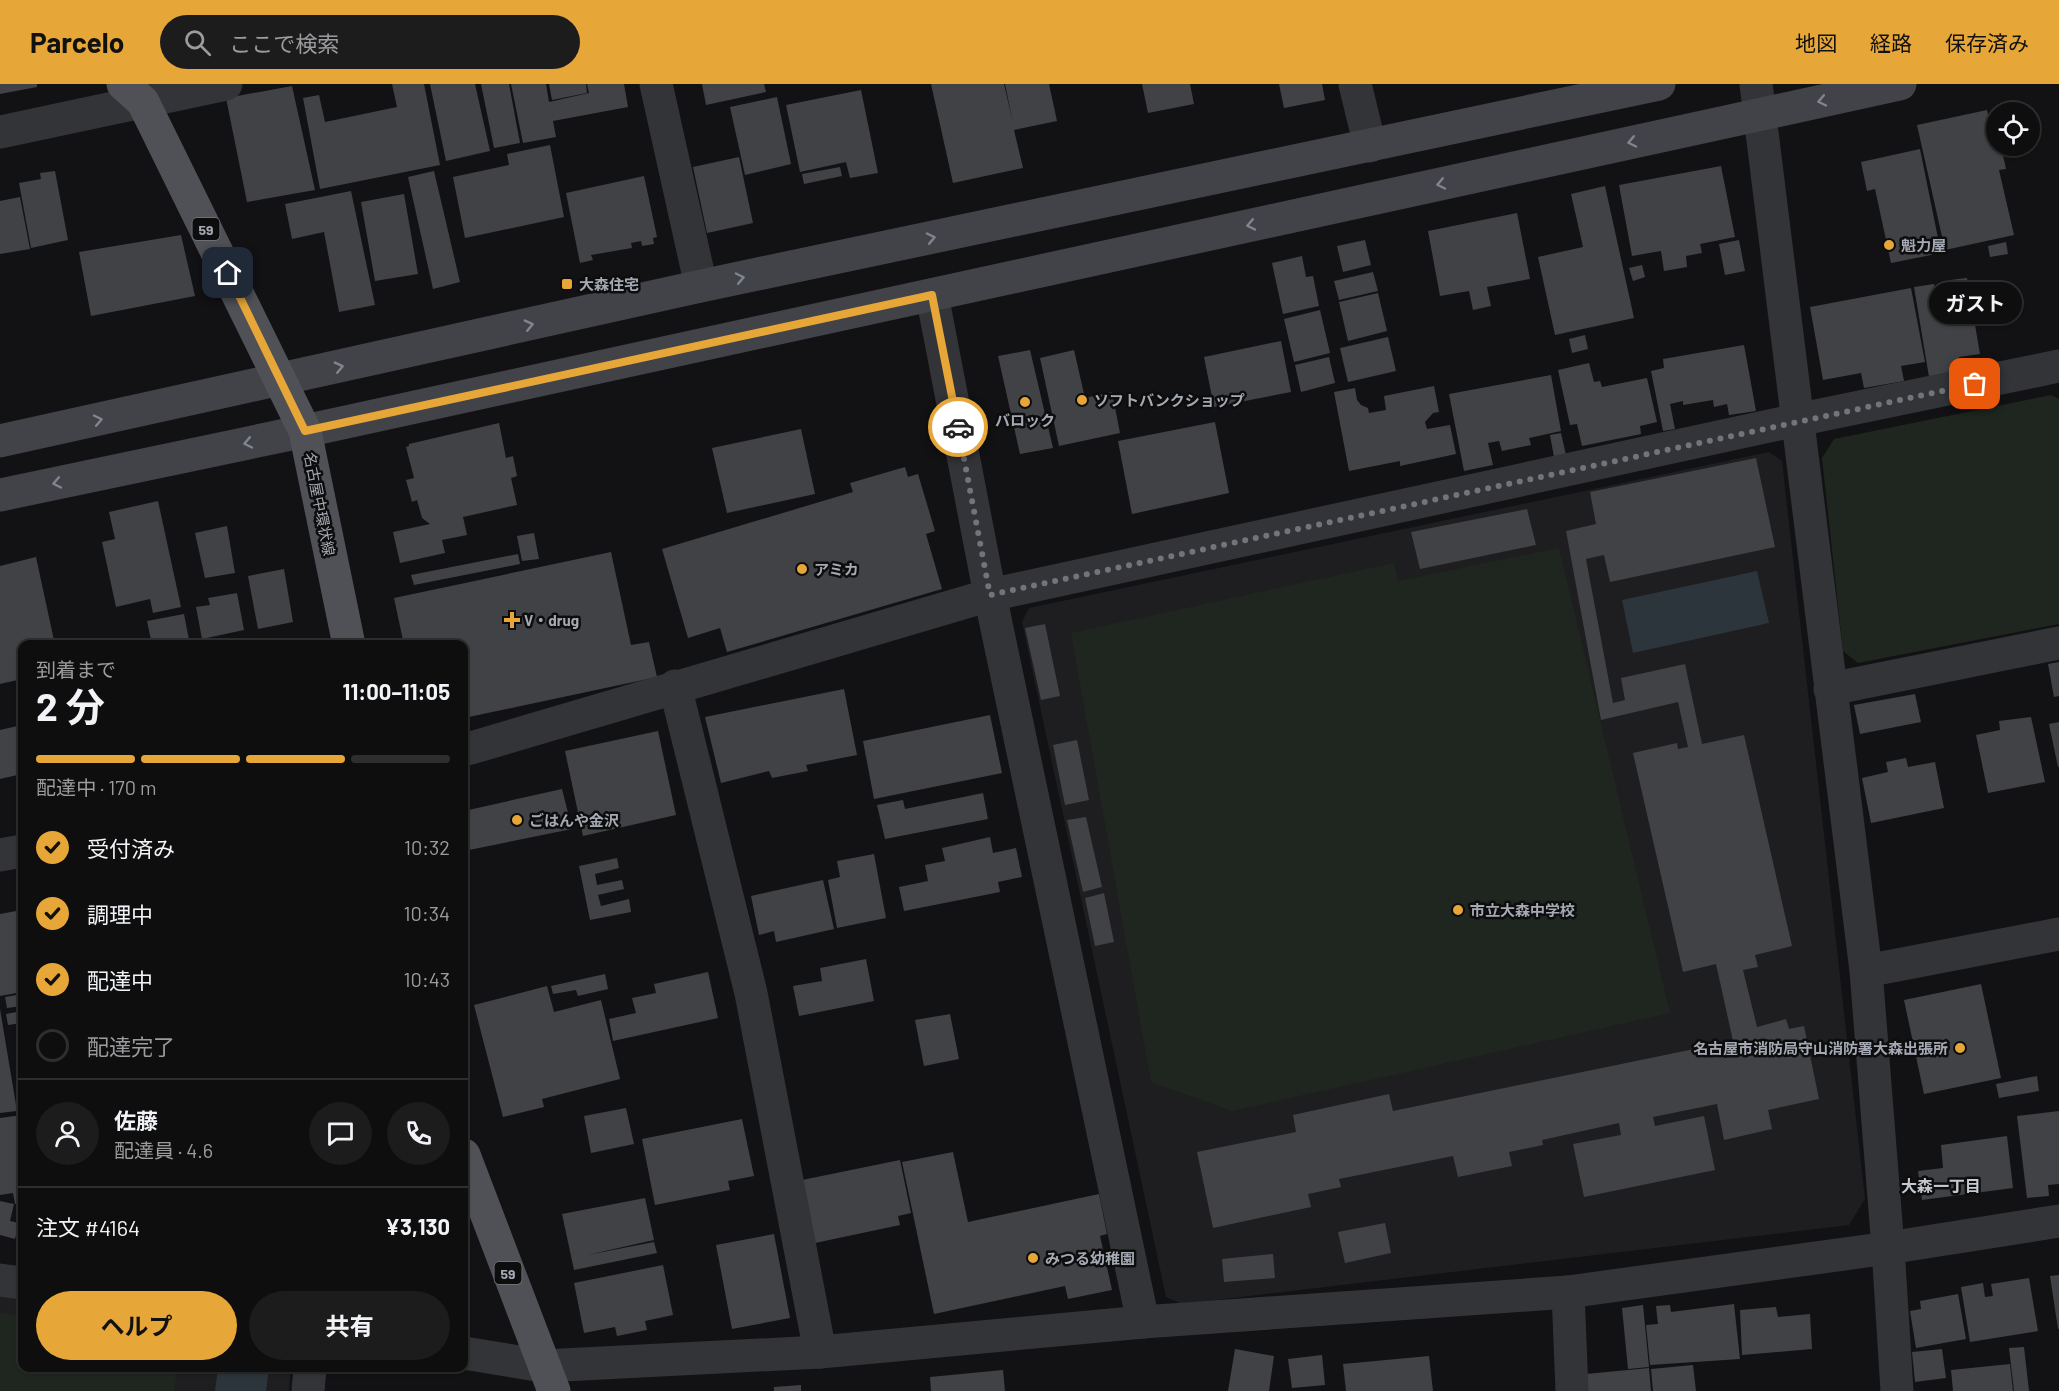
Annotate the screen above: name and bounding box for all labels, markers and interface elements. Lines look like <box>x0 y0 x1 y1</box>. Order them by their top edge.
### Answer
search box <box>160 15 580 69</box>
text: Parcelo <box>30 25 124 59</box>
icon: search <box>181 26 214 59</box>
text: ここで検索 <box>229 30 339 56</box>
text: 地図 <box>1795 30 1837 55</box>
text: 経路 <box>1870 30 1912 55</box>
text: 保存済み <box>1945 30 2029 55</box>
one-way arrow <box>1817 94 1827 107</box>
map controls <box>1986 102 2040 156</box>
button: locate <box>1986 102 2040 156</box>
one-way arrow <box>1627 135 1637 148</box>
one-way arrow <box>1436 177 1446 190</box>
road number: 59 <box>192 218 220 240</box>
one-way arrow <box>1246 218 1256 231</box>
one-way arrow <box>926 232 936 245</box>
place label: 魁力屋 <box>1901 236 1946 254</box>
marker: 魁力屋 <box>1882 238 1896 252</box>
pin <box>202 247 253 298</box>
icon: home <box>211 256 244 289</box>
one-way arrow <box>735 272 745 285</box>
place label: 大森住宅 <box>579 275 639 293</box>
marker: 大森住宅 <box>560 277 574 291</box>
callout: ガスト <box>1928 282 2022 324</box>
text: ガスト <box>1946 291 2006 315</box>
one-way arrow <box>524 319 534 332</box>
pin <box>1949 358 2000 409</box>
one-way arrow <box>334 362 344 375</box>
icon: bag <box>1958 367 1991 400</box>
place label: ソフトバンクショップ <box>1094 391 1245 409</box>
marker: ソフトバンクショップ <box>1075 393 1089 407</box>
marker: バロック <box>1018 395 1032 409</box>
courier <box>928 397 988 457</box>
icon: car <box>942 411 975 444</box>
place label: バロック <box>995 411 1055 429</box>
one-way arrow <box>93 414 103 427</box>
one-way arrow <box>243 436 253 449</box>
street label: 名古屋中環状線 <box>301 451 339 557</box>
one-way arrow <box>53 476 63 489</box>
place label: アミカ <box>814 560 859 578</box>
marker: アミカ <box>795 562 809 576</box>
place label: V・drug <box>524 611 579 629</box>
marker: V・drug <box>505 613 519 627</box>
text: 到着まで <box>36 657 116 681</box>
text: 11:00–11:05 <box>343 678 450 704</box>
text: 2 分 <box>36 682 105 729</box>
text: 配達中 · 170 m <box>36 775 157 799</box>
place label: ごはんや金沢 <box>529 811 619 829</box>
marker: ごはんや金沢 <box>510 813 524 827</box>
icon: check <box>36 831 69 864</box>
text: 受付済み <box>87 835 175 861</box>
text: 10:32 <box>404 835 450 859</box>
icon: check <box>36 897 69 930</box>
text: 調理中 <box>87 901 153 927</box>
text: 10:34 <box>404 901 450 925</box>
place label: 市立大森中学校 <box>1470 901 1575 919</box>
marker: 市立大森中学校 <box>1451 903 1465 917</box>
icon: check <box>36 963 69 996</box>
text: 配達中 <box>87 967 153 993</box>
text: 10:43 <box>404 967 450 991</box>
text: 配達完了 <box>87 1033 175 1059</box>
place label: 名古屋市消防局守山消防署大森出張所 <box>1693 1039 1948 1057</box>
marker: 名古屋市消防局守山消防署大森出張所 <box>1953 1041 1967 1055</box>
button: person <box>36 1102 99 1165</box>
button: chat <box>309 1102 372 1165</box>
button: phone <box>387 1102 450 1165</box>
text: 佐藤 <box>114 1107 158 1133</box>
text: 配達員 · 4.6 <box>114 1138 213 1162</box>
district label: 大森一丁目 <box>1901 1176 1981 1195</box>
text: ¥3,130 <box>385 1213 450 1239</box>
text: 注文 #4164 <box>36 1214 140 1240</box>
place label: みつる幼稚園 <box>1045 1249 1135 1267</box>
marker: みつる幼稚園 <box>1026 1251 1040 1265</box>
road number: 59 <box>494 1262 522 1284</box>
button: ヘルプ <box>36 1291 237 1360</box>
button: 共有 <box>249 1291 450 1360</box>

